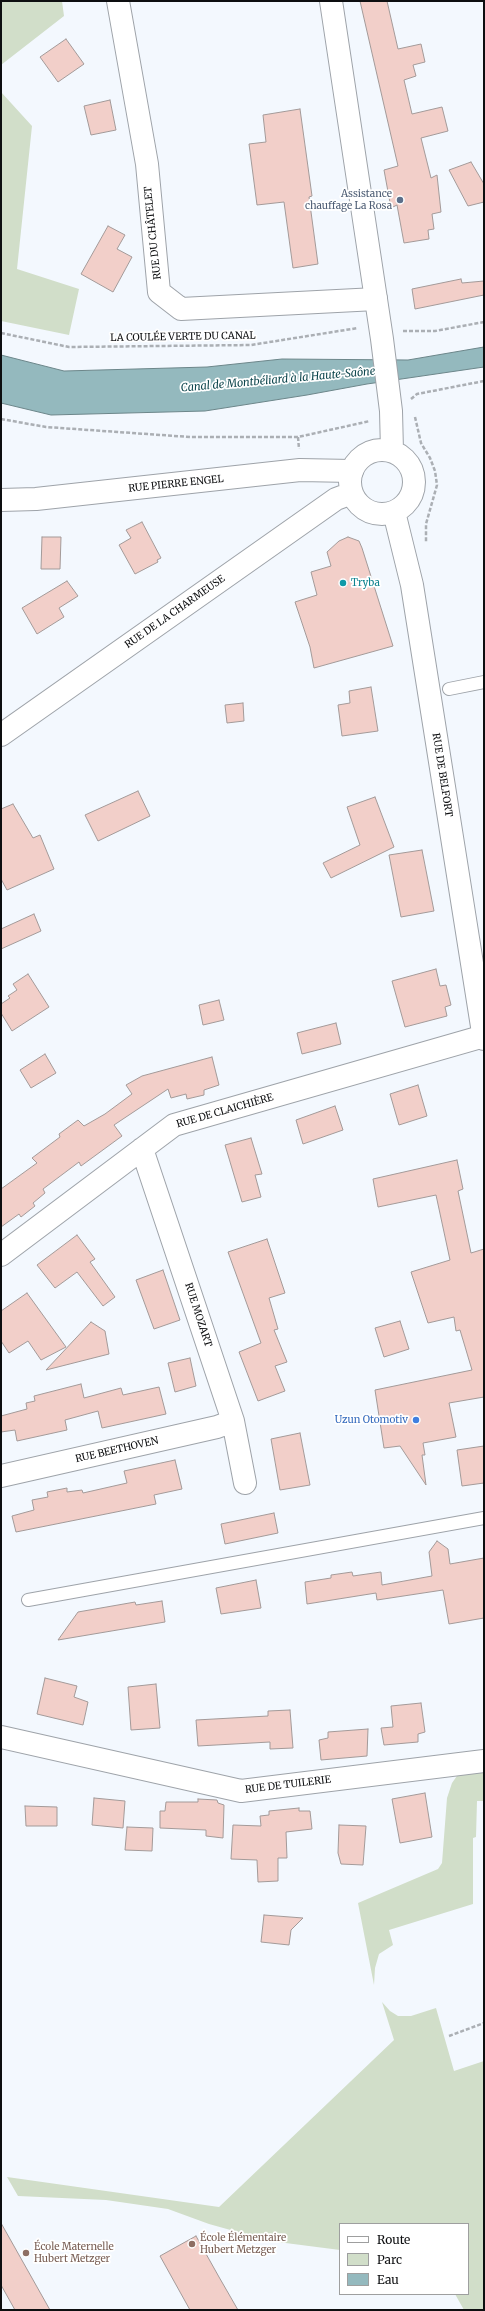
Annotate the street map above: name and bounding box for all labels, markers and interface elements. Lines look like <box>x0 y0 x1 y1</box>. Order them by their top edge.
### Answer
street label: RUE DU CHÂTELET <box>142 186 164 280</box>
place label: Assistance chauffage La Rosa <box>305 188 392 212</box>
marker: Assistance chauffage La Rosa <box>395 195 405 205</box>
street label: LA COULÉE VERTE DU CANAL <box>110 330 256 344</box>
water label: Canal de Montbéliard à la Haute-Saône <box>180 365 376 395</box>
street label: RUE PIERRE ENGEL <box>128 473 224 495</box>
street label: RUE DE LA CHARMEUSE <box>123 573 227 651</box>
place label: Tryba <box>351 577 380 589</box>
marker: Tryba <box>338 578 348 588</box>
street label: RUE DE BELFORT <box>429 732 455 818</box>
street label: RUE DE CLAICHIÈRE <box>175 1091 275 1131</box>
street label: RUE MOZART <box>182 1281 214 1349</box>
place label: Uzun Otomotiv <box>335 1414 408 1426</box>
marker: Uzun Otomotiv <box>411 1415 421 1425</box>
street label: RUE BEETHOVEN <box>74 1435 160 1465</box>
street label: RUE DE TUILERIE <box>244 1774 332 1796</box>
legend <box>339 2223 469 2295</box>
place label: École Élémentaire Hubert Metzger <box>200 2232 286 2256</box>
text: Route <box>377 2232 410 2247</box>
marker: École Élémentaire Hubert Metzger <box>187 2239 197 2249</box>
place label: École Maternelle Hubert Metzger <box>34 2241 114 2264</box>
marker: École Maternelle Hubert Metzger <box>21 2248 31 2258</box>
text: Parc <box>377 2252 402 2267</box>
text: Eau <box>377 2272 399 2287</box>

